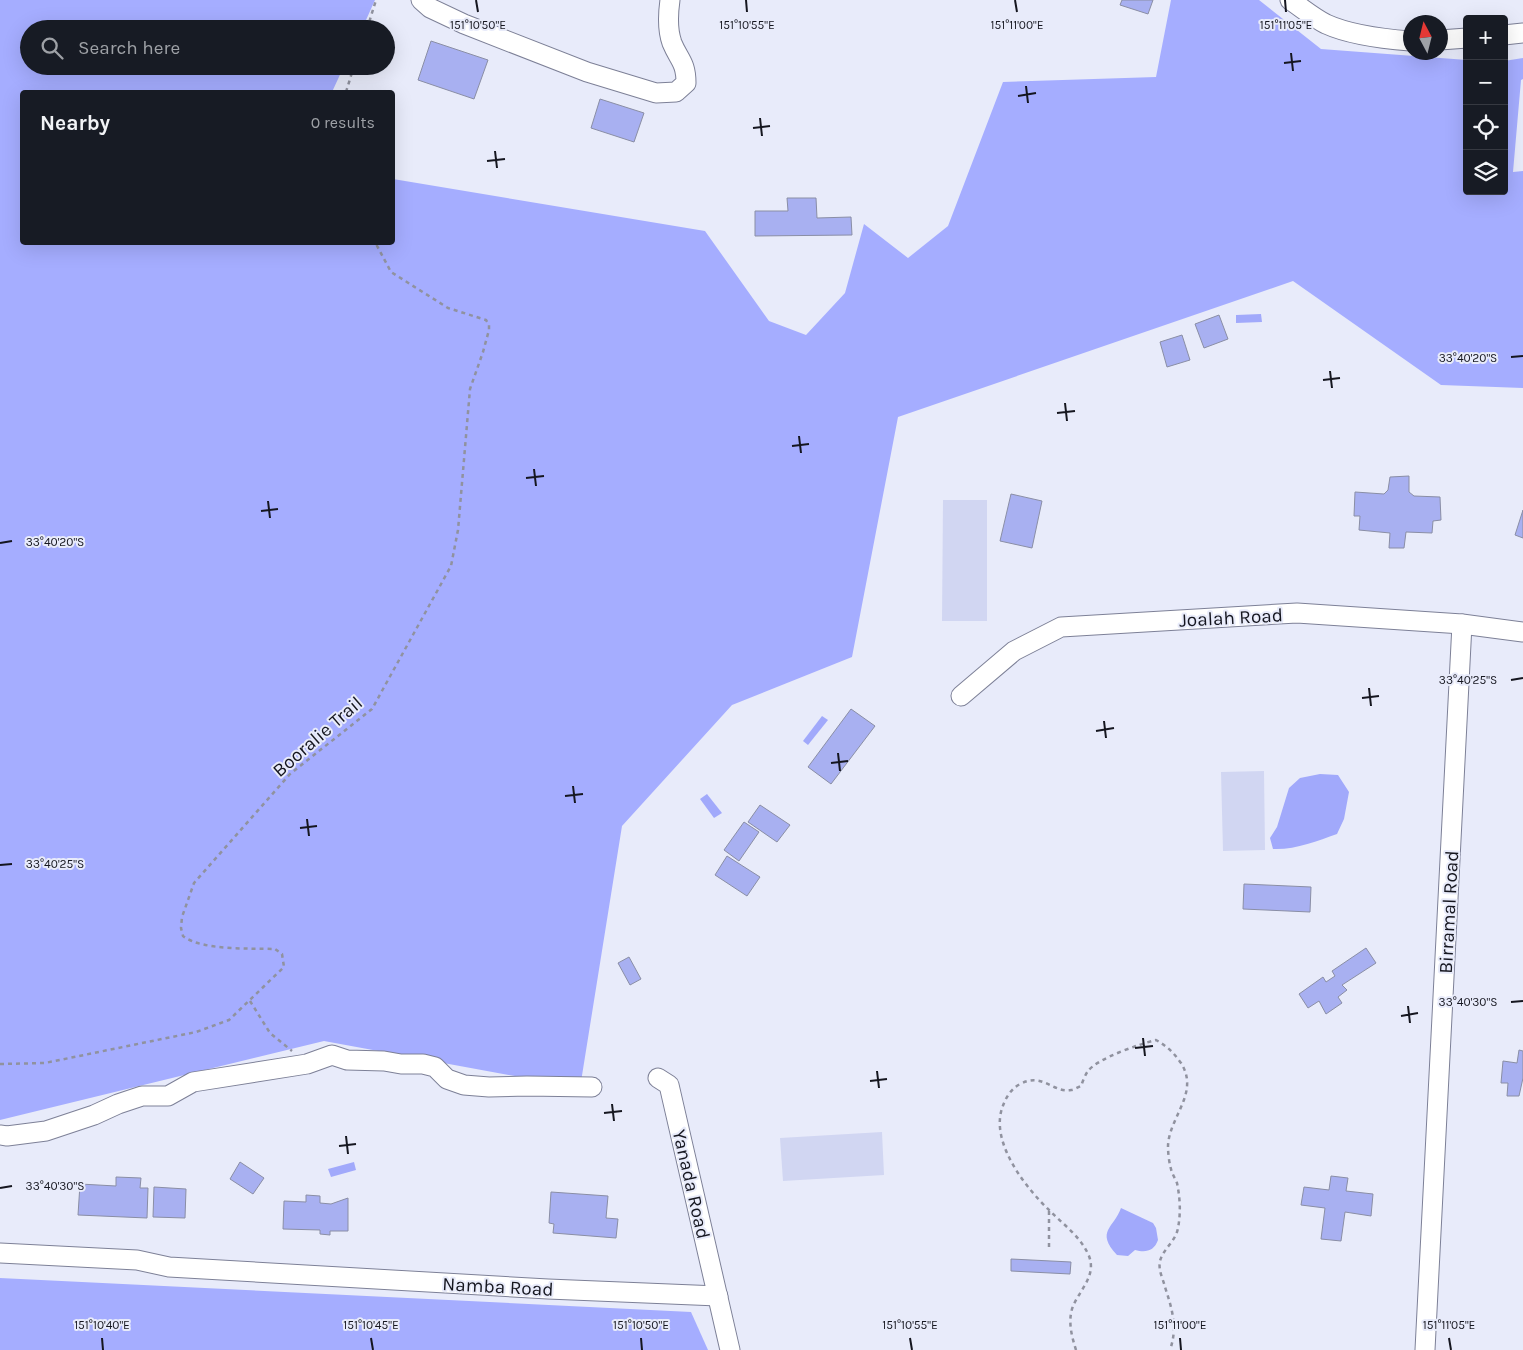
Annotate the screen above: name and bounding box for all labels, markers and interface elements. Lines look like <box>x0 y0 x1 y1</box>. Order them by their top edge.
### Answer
north arrow <box>1403 15 1448 60</box>
map controls <box>1463 15 1508 195</box>
button: + <box>1463 15 1508 60</box>
text: 151°10'50"E <box>450 18 506 32</box>
text: 151°10'55"E <box>719 18 775 32</box>
text: 151°11'00"E <box>991 18 1044 32</box>
text: 151°11'05"E <box>1260 18 1312 32</box>
search box <box>20 20 395 75</box>
icon: search <box>38 34 66 62</box>
text: Search here <box>78 37 180 59</box>
button: − <box>1463 60 1508 105</box>
button: locate <box>1463 105 1508 150</box>
text: Nearby <box>40 111 110 135</box>
text: 0 results <box>311 113 375 132</box>
button: layers <box>1463 150 1508 195</box>
text: 33°40'20"S <box>1439 351 1497 365</box>
text: 33°40'20"S <box>26 535 84 549</box>
street label: Joalah Road <box>1179 604 1284 632</box>
text: 33°40'25"S <box>1439 673 1497 687</box>
street label: Booralie Trail <box>268 692 367 782</box>
street label: Birramal Road <box>1435 850 1463 974</box>
text: 33°40'25"S <box>26 857 84 871</box>
text: 33°40'30"S <box>1439 995 1497 1009</box>
street label: Yanada Road <box>668 1127 714 1241</box>
text: 33°40'30"S <box>26 1179 84 1193</box>
street label: Namba Road <box>442 1273 554 1301</box>
text: 151°10'40"E <box>74 1318 130 1332</box>
text: 151°10'45"E <box>343 1318 399 1332</box>
text: 151°10'50"E <box>613 1318 669 1332</box>
text: 151°10'55"E <box>882 1318 938 1332</box>
text: 151°11'00"E <box>1154 1318 1207 1332</box>
text: 151°11'05"E <box>1423 1318 1475 1332</box>

